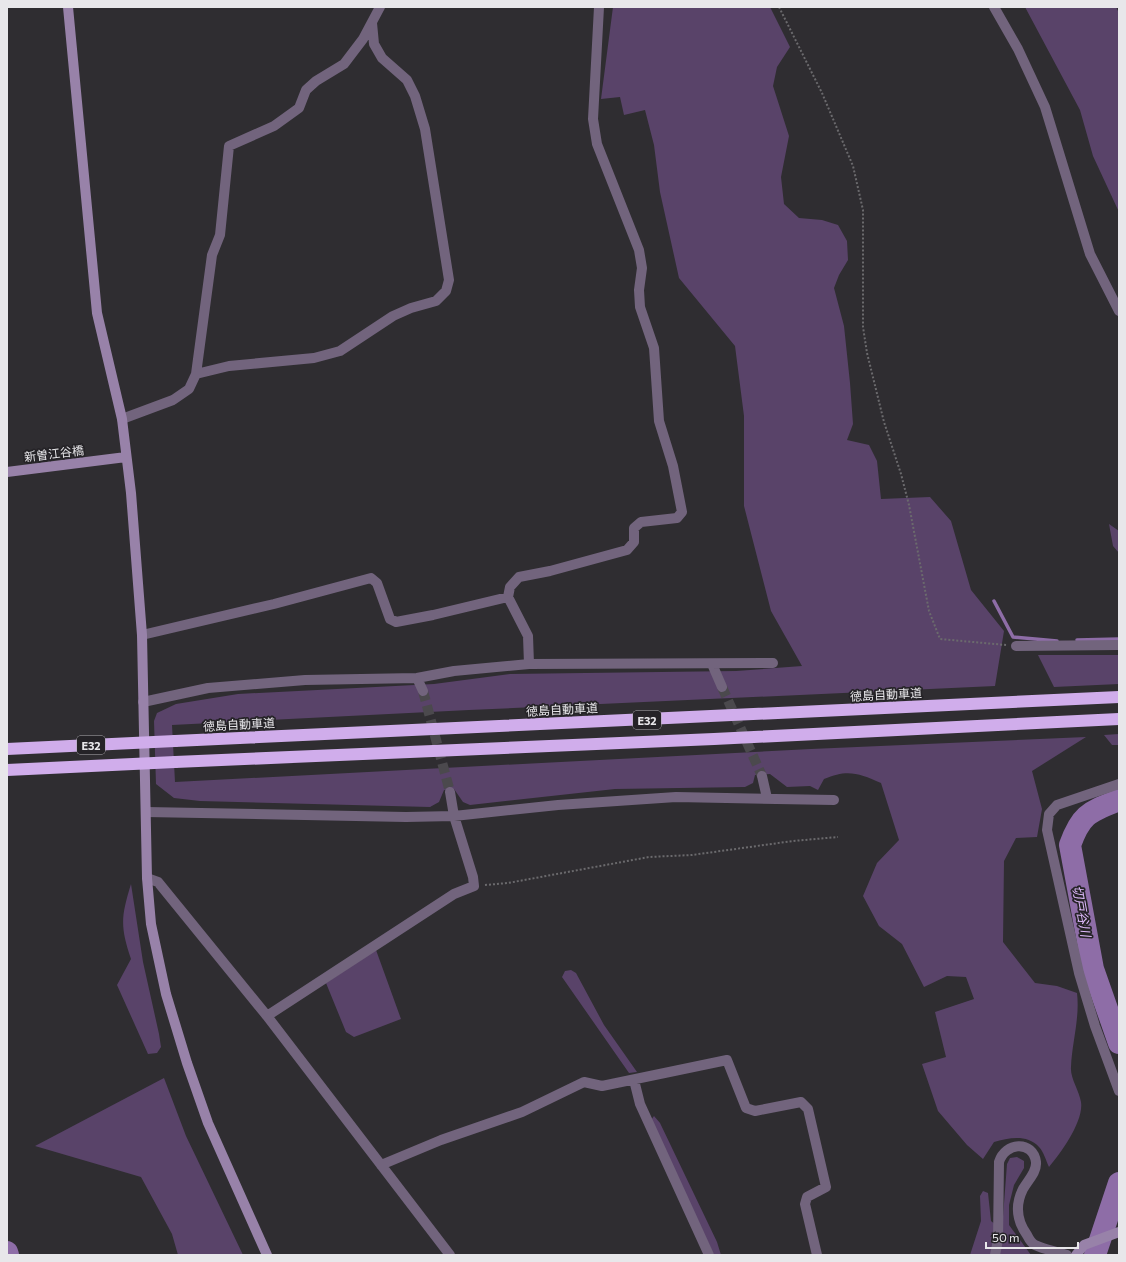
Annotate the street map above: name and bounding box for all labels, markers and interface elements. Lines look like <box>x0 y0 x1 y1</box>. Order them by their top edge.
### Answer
street label: 新曽江谷橋 <box>23 442 85 464</box>
street label: 徳島自動車道 <box>850 685 922 703</box>
street label: 徳島自動車道 <box>526 700 598 718</box>
road number: E32 <box>633 711 661 729</box>
street label: 徳島自動車道 <box>203 715 275 733</box>
road number: E32 <box>77 736 105 754</box>
water label: 切戸谷川 <box>1070 884 1095 940</box>
scale bar <box>986 1224 1078 1250</box>
text: 50 m <box>992 1230 1020 1244</box>

